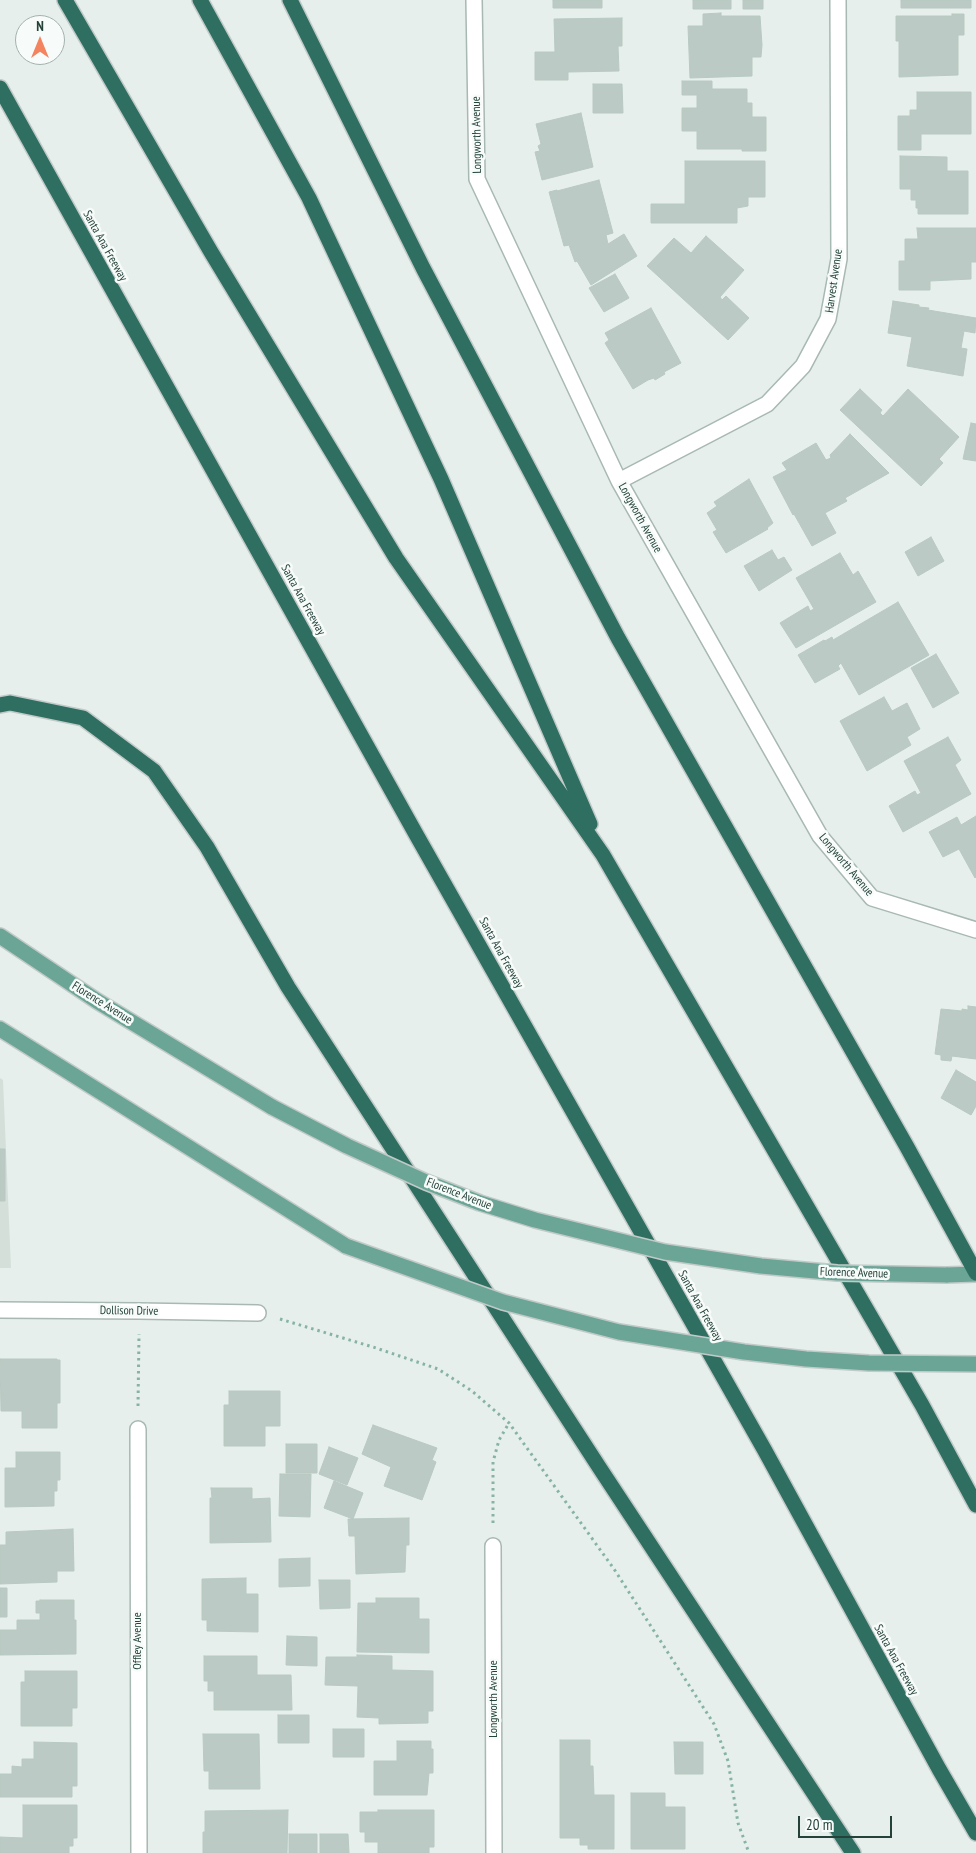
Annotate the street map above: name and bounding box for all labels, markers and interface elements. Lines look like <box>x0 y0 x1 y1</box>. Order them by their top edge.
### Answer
north arrow <box>15 15 65 65</box>
text: N <box>36 17 44 35</box>
street label: Longworth Avenue <box>469 96 485 174</box>
street label: Santa Ana Freeway <box>80 208 130 284</box>
street label: Harvest Avenue <box>822 248 846 314</box>
street label: Longworth Avenue <box>615 481 665 555</box>
street label: Santa Ana Freeway <box>278 562 328 638</box>
street label: Longworth Avenue <box>816 831 876 899</box>
street label: Santa Ana Freeway <box>476 915 526 991</box>
street label: Florence Avenue <box>69 979 135 1027</box>
street label: Florence Avenue <box>425 1175 493 1213</box>
street label: Florence Avenue <box>820 1265 888 1281</box>
street label: Santa Ana Freeway <box>675 1268 725 1344</box>
street label: Dollison Drive <box>100 1303 158 1319</box>
street label: Offley Avenue <box>131 1612 145 1670</box>
street label: Santa Ana Freeway <box>871 1622 921 1698</box>
street label: Longworth Avenue <box>487 1660 501 1738</box>
scale bar <box>801 1806 895 1838</box>
text: 20 m <box>806 1815 832 1834</box>

